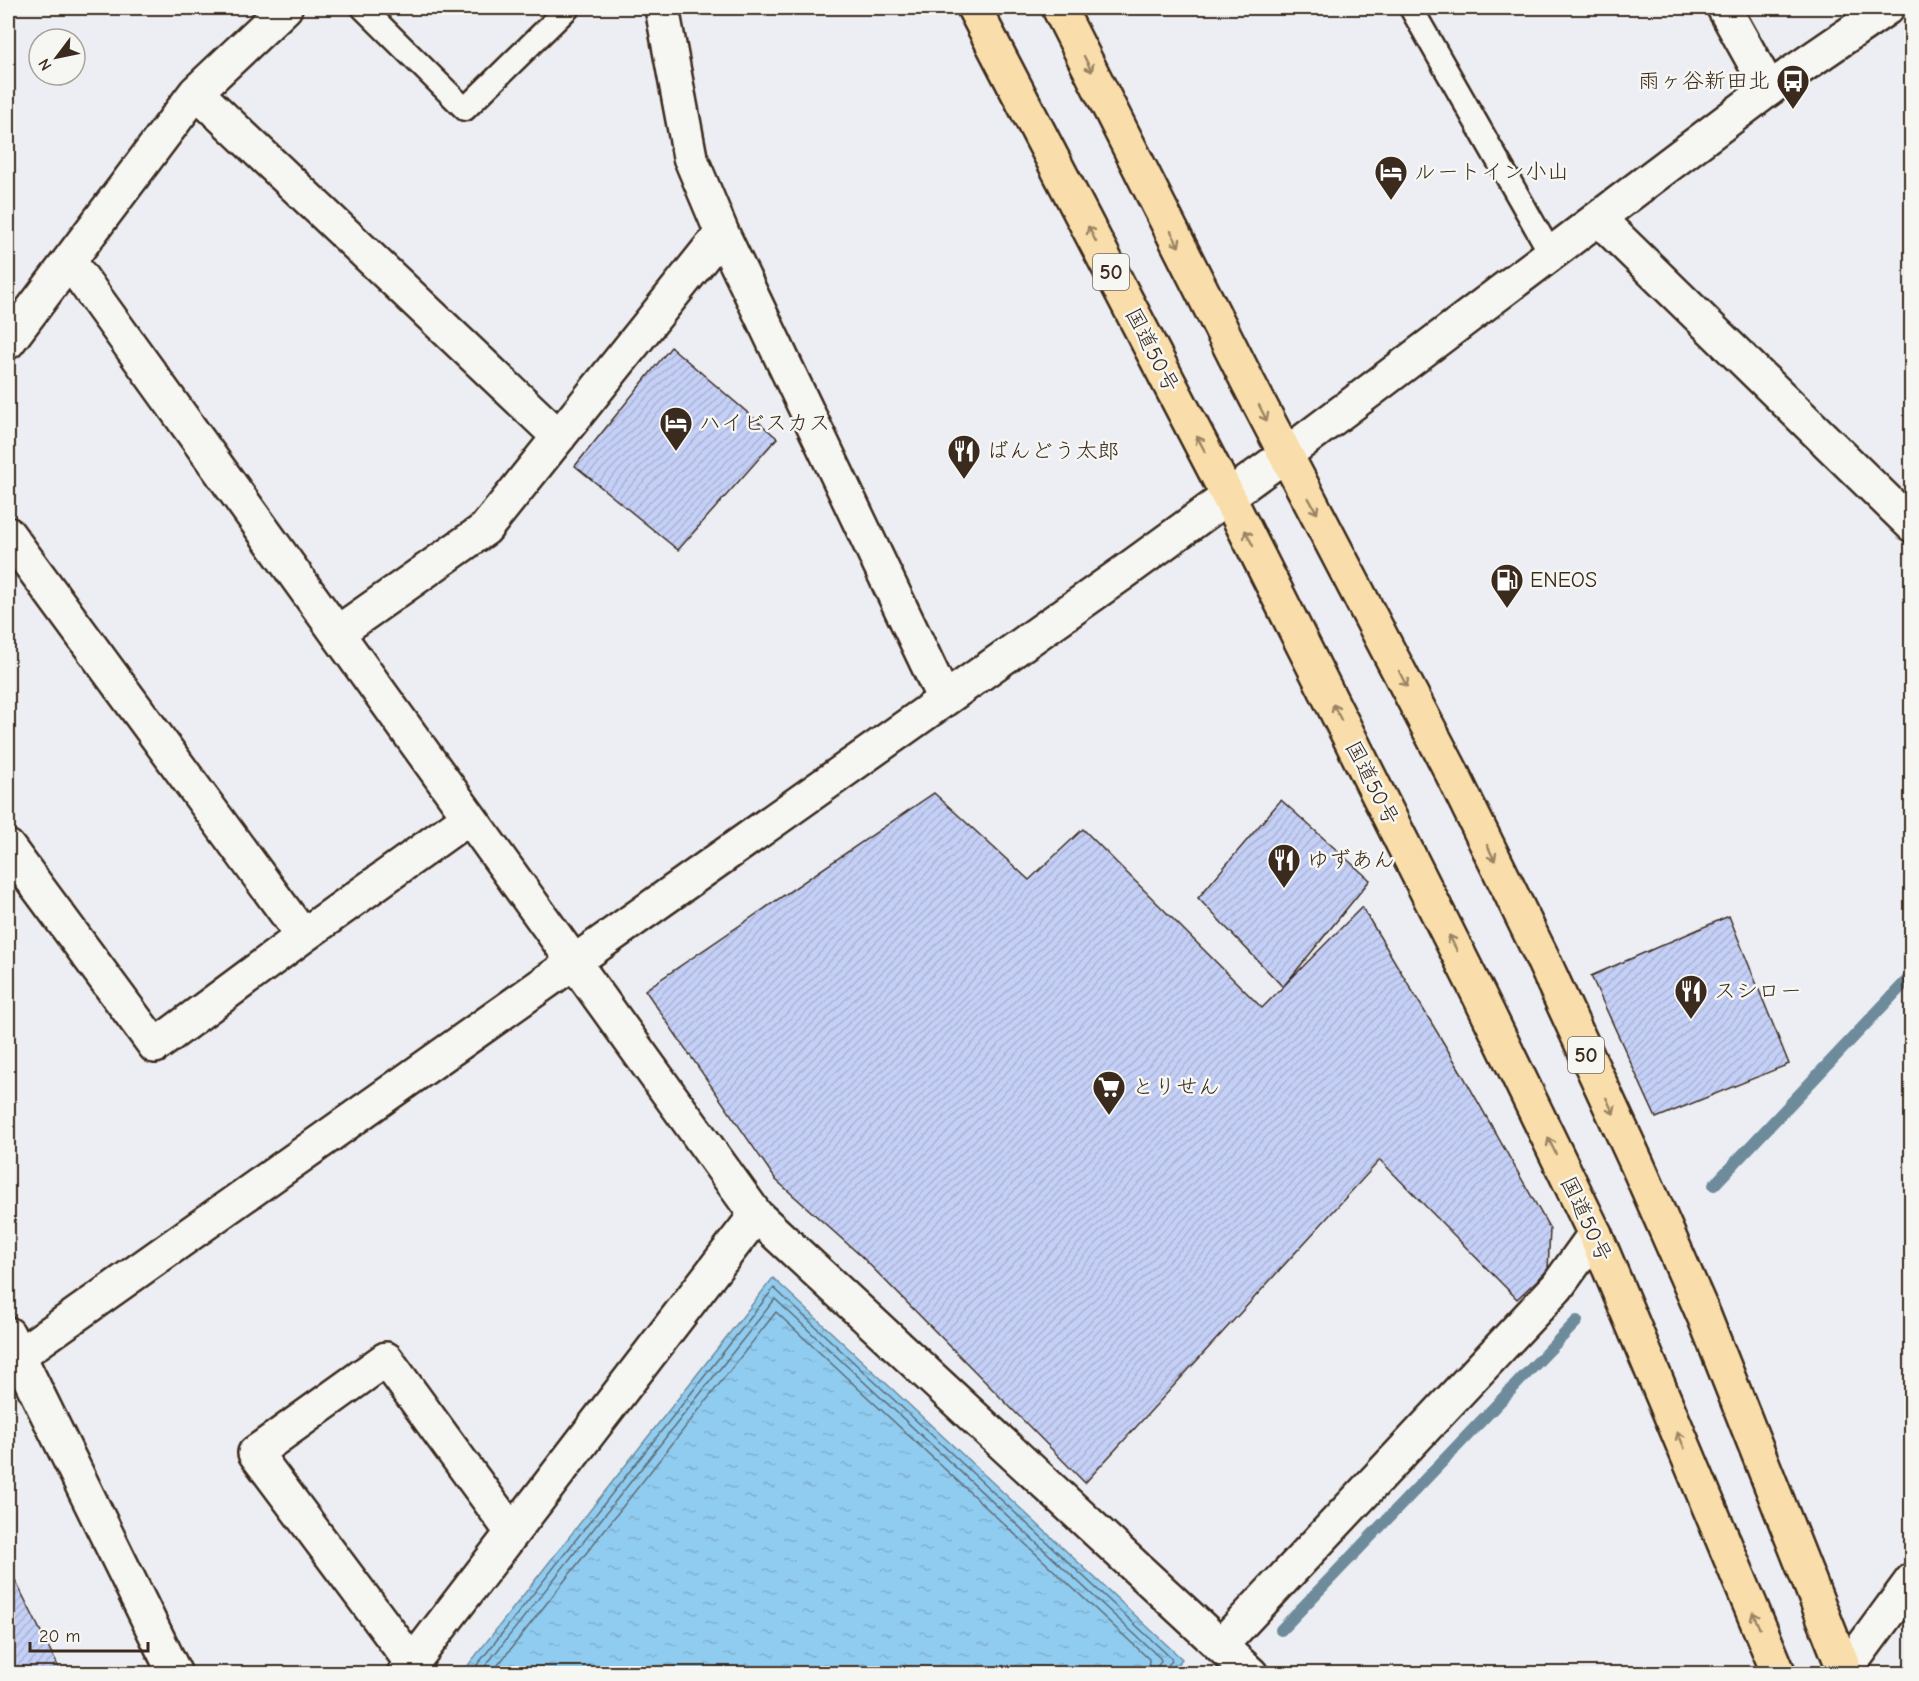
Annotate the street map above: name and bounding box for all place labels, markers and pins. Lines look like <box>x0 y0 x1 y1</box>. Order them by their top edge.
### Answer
bus stop icon: 雨ヶ谷新田北 <box>1775 63 1811 110</box>
place label: 雨ヶ谷新田北 <box>1638 68 1770 94</box>
hotel icon: ルートイン小山 <box>1373 154 1409 201</box>
place label: ルートイン小山 <box>1414 159 1569 185</box>
hotel icon: ハイビスカス <box>658 405 694 452</box>
place label: ハイビスカス <box>699 410 831 436</box>
restaurant icon: ばんどう太郎 <box>946 433 982 480</box>
place label: ばんどう太郎 <box>987 438 1119 464</box>
fuel station icon: ENEOS <box>1489 562 1525 609</box>
place label: ENEOS <box>1530 567 1597 593</box>
restaurant icon: ゆずあん <box>1266 842 1302 889</box>
place label: ゆずあん <box>1307 847 1395 873</box>
restaurant icon: スシロー <box>1673 973 1709 1020</box>
place label: スシロー <box>1714 978 1802 1004</box>
supermarket icon: とりせん <box>1091 1069 1127 1116</box>
place label: とりせん <box>1132 1074 1220 1100</box>

